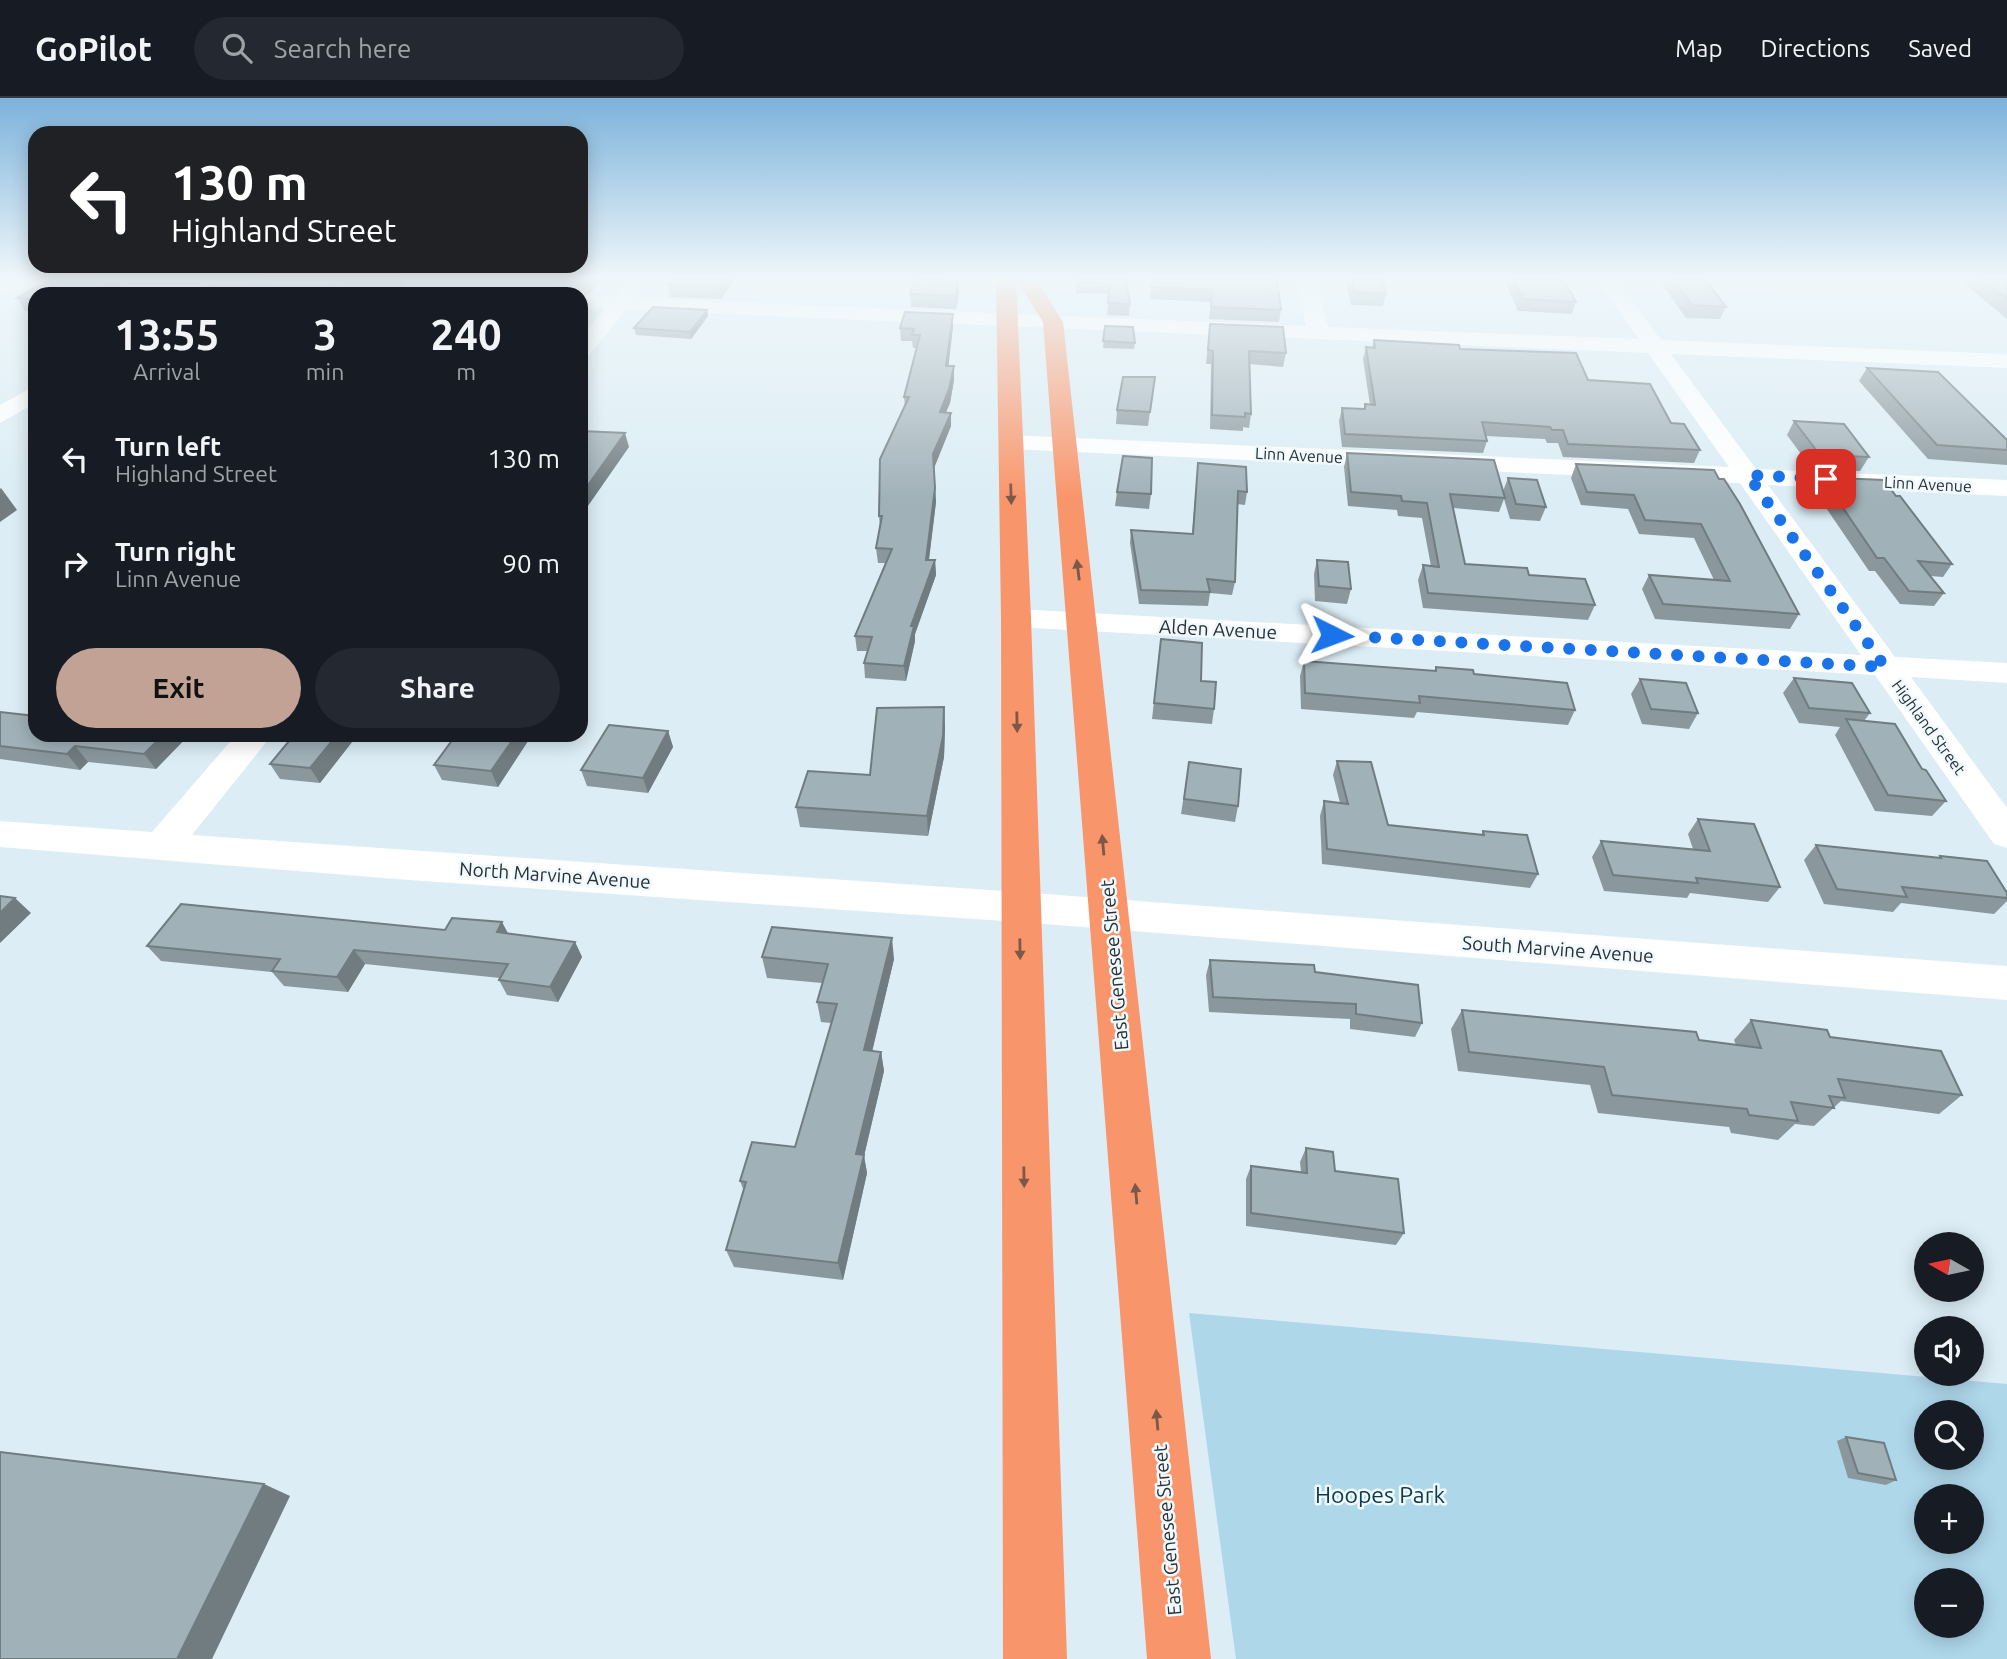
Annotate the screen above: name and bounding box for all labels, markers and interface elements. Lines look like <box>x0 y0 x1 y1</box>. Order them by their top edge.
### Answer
search box <box>194 17 684 80</box>
icon: search <box>218 29 256 67</box>
text: GoPilot <box>35 30 152 67</box>
text: Search here <box>274 34 411 63</box>
text: Map <box>1675 35 1722 62</box>
text: Directions <box>1760 35 1870 62</box>
text: Saved <box>1908 35 1972 62</box>
icon: left <box>56 154 147 245</box>
text: 130 m <box>171 154 308 209</box>
text: Highland Street <box>171 212 396 248</box>
text: 13:55 <box>114 311 219 358</box>
text: 3 <box>313 311 337 358</box>
text: 240 <box>431 311 502 358</box>
text: Arrival <box>133 359 200 384</box>
text: min <box>306 359 344 384</box>
text: m <box>456 359 476 384</box>
text: Turn left <box>115 432 221 461</box>
icon: left <box>56 440 94 478</box>
text: 130 m <box>488 444 560 473</box>
street label: Linn Avenue <box>1255 444 1343 466</box>
pin <box>1796 449 1856 509</box>
icon: arrive <box>1807 460 1845 498</box>
text: Highland Street <box>115 461 277 486</box>
street label: Linn Avenue <box>1884 473 1972 495</box>
one-way arrow <box>1006 483 1017 505</box>
text: Turn right <box>115 537 236 566</box>
icon: right <box>56 545 94 583</box>
text: 90 m <box>502 549 560 578</box>
one-way arrow <box>1073 559 1084 581</box>
text: Linn Avenue <box>115 566 241 591</box>
position arrow <box>1295 598 1369 672</box>
street label: Alden Avenue <box>1158 615 1278 643</box>
button: Exit <box>56 648 301 728</box>
button: Share <box>315 648 560 728</box>
street label: Highland Street <box>1889 676 1970 778</box>
one-way arrow <box>1011 711 1023 733</box>
one-way arrow <box>1097 834 1108 856</box>
street label: North Marvine Avenue <box>458 857 652 893</box>
street label: East Genesee Street <box>1096 878 1132 1051</box>
street label: South Marvine Avenue <box>1461 931 1655 967</box>
one-way arrow <box>1014 938 1025 960</box>
one-way arrow <box>1019 1166 1030 1188</box>
one-way arrow <box>1130 1183 1141 1205</box>
north arrow <box>1914 1232 1984 1302</box>
map controls <box>1914 1232 1984 1638</box>
button: sound <box>1914 1316 1984 1386</box>
button: search <box>1914 1400 1984 1470</box>
one-way arrow <box>1151 1409 1162 1431</box>
street label: East Genesee Street <box>1149 1443 1185 1616</box>
park label: Hoopes Park <box>1315 1482 1445 1507</box>
button: + <box>1914 1484 1984 1554</box>
button: − <box>1914 1568 1984 1638</box>

